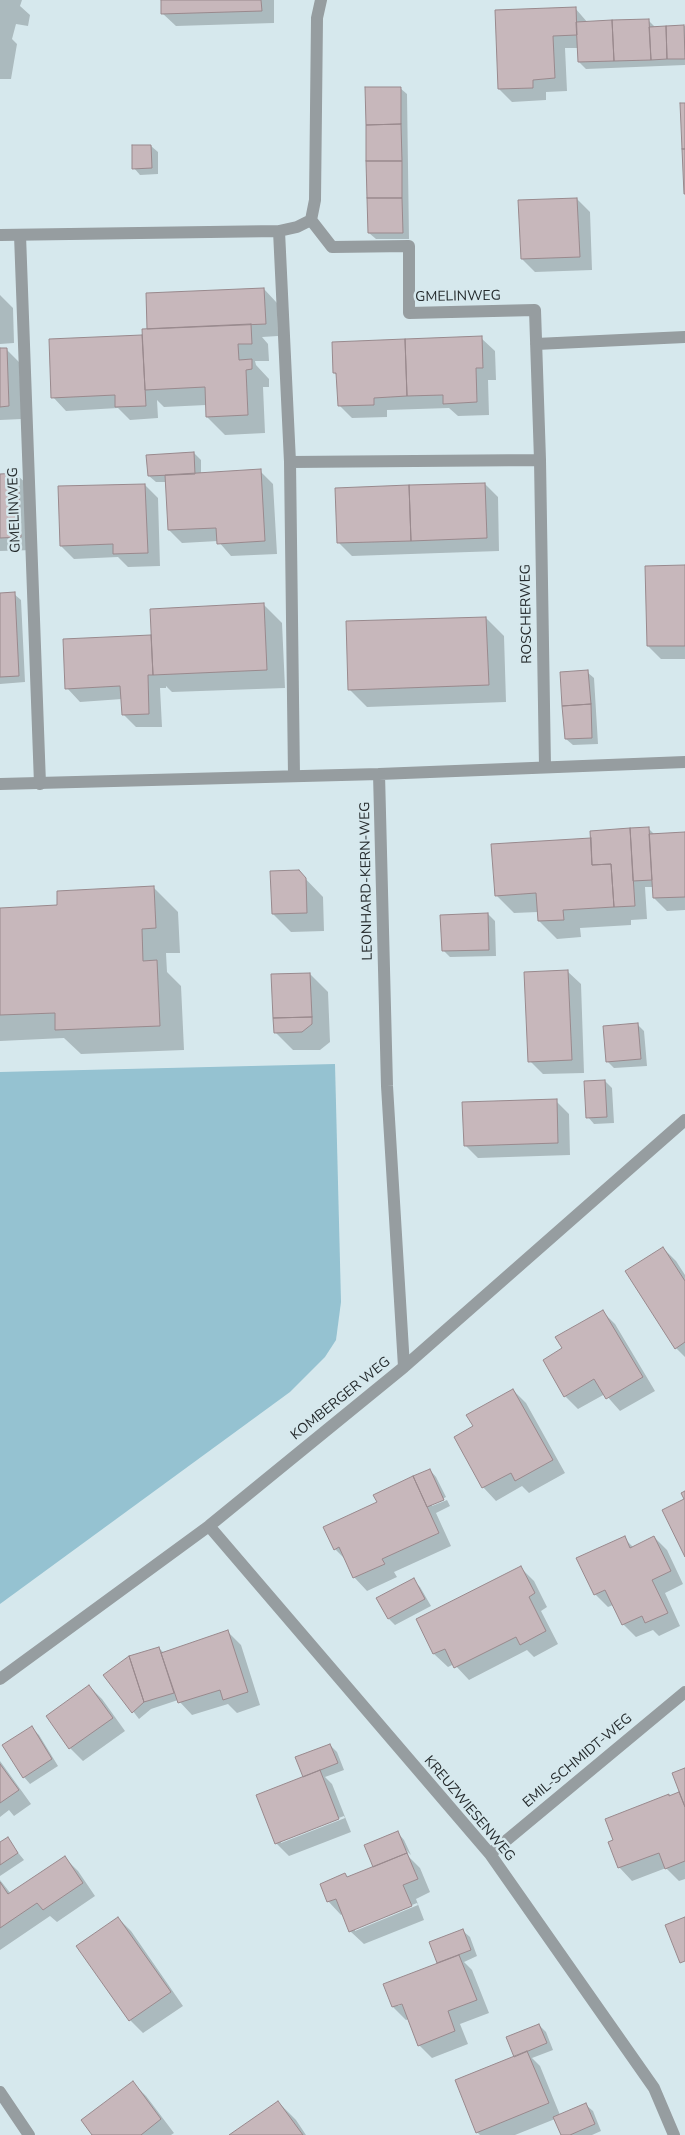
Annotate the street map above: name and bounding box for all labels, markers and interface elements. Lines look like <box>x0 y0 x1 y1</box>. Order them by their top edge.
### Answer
street label: GMELINWEG <box>415 288 501 306</box>
street label: GMELINWEG <box>5 467 25 553</box>
street label: ROSCHERWEG <box>518 564 536 664</box>
street label: LEONHARD-KERN-WEG <box>357 801 377 961</box>
street label: KOMBERGER WEG <box>288 1354 394 1444</box>
street label: EMIL-SCHMIDT-WEG <box>520 1710 636 1812</box>
street label: KREUZWIESENWEG <box>420 1753 518 1865</box>

